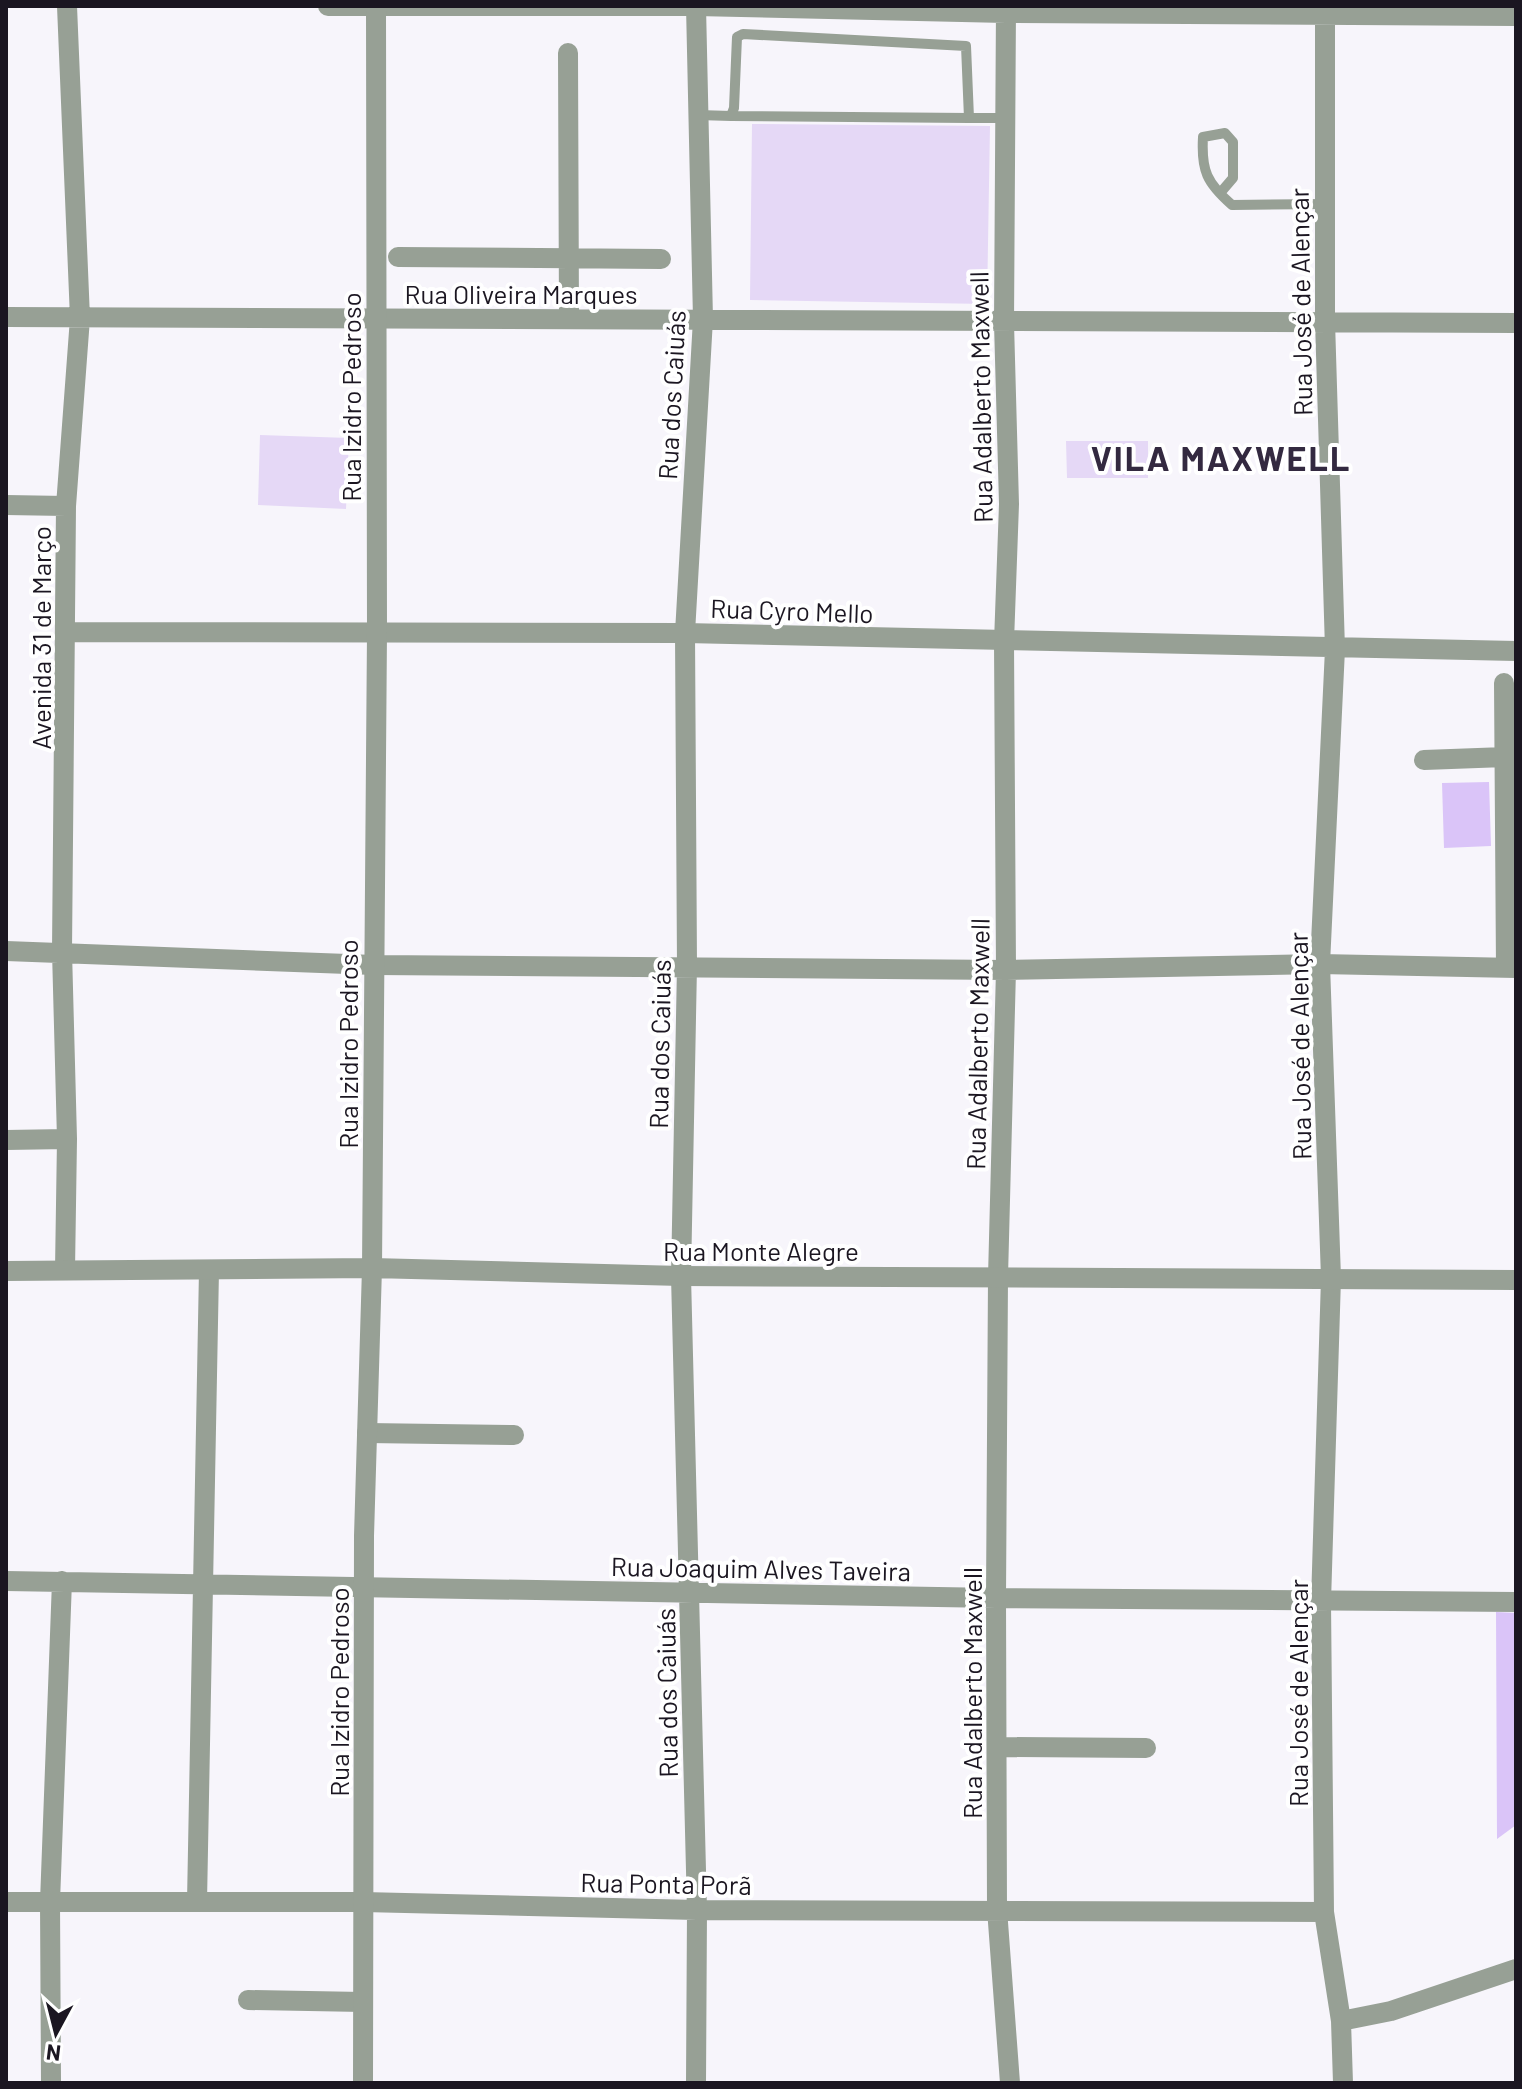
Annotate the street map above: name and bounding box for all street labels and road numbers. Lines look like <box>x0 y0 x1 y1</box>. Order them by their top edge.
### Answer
street label: Rua José de Alençar <box>1283 187 1317 416</box>
street label: Rua Adalberto Maxwell <box>962 271 998 523</box>
street label: Rua Oliveira Marques <box>405 278 637 309</box>
street label: Rua Izidro Pedroso <box>335 292 366 502</box>
street label: Rua dos Caiuás <box>651 309 691 481</box>
street label: Avenida 31 de Março <box>25 526 56 750</box>
street label: Rua Cyro Mello <box>710 592 874 628</box>
street label: Rua Adalberto Maxwell <box>959 918 995 1170</box>
street label: Rua José de Alençar <box>1282 931 1316 1160</box>
street label: Rua Izidro Pedroso <box>332 939 363 1149</box>
street label: Rua dos Caiuás <box>642 959 676 1129</box>
street label: Rua Monte Alegre <box>663 1235 859 1266</box>
street label: Rua Joaquim Alves Taveira <box>611 1550 911 1586</box>
street label: Rua Adalberto Maxwell <box>956 1567 987 1819</box>
street label: Rua José de Alençar <box>1282 1578 1313 1807</box>
street label: Rua Izidro Pedroso <box>323 1587 354 1797</box>
street label: Rua dos Caiuás <box>649 1608 683 1778</box>
street label: Rua Ponta Porã <box>580 1866 752 1900</box>

